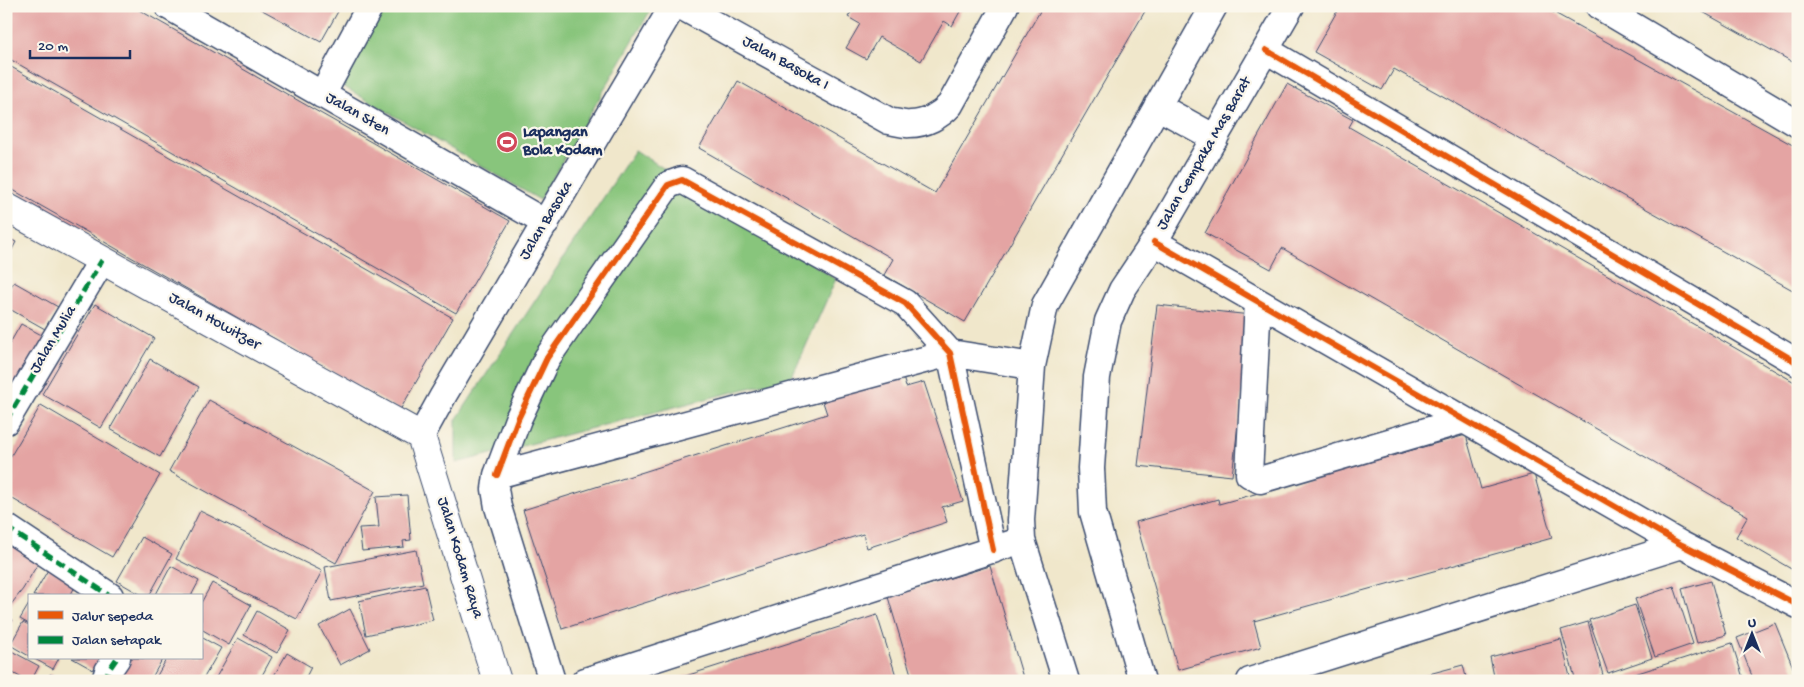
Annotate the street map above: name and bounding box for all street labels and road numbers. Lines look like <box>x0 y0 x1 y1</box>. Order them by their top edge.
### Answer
street label: Jalan Basoka I <box>738 32 832 96</box>
street label: Jalan Cempaka Mas Barat <box>1153 73 1257 234</box>
street label: Jalan Sten <box>322 89 393 141</box>
street label: Jalan Basoka <box>516 177 578 264</box>
street label: Jalan Howitzer <box>165 289 264 356</box>
street label: Jalan Mulia <box>26 302 82 377</box>
street label: Jalan Kodam Raya <box>432 495 487 622</box>

